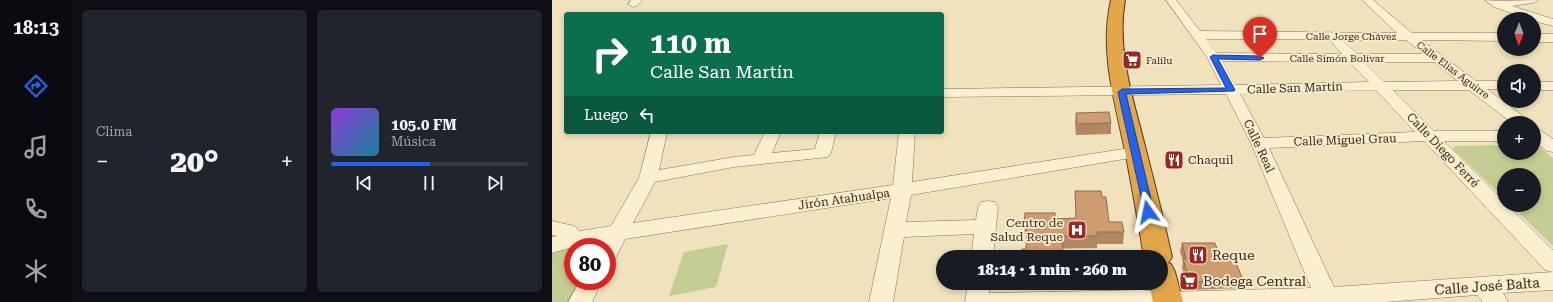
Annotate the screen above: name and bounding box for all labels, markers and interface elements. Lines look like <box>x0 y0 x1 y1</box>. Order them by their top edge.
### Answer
north arrow <box>1497 12 1541 56</box>
map controls <box>1497 12 1541 212</box>
text: 18:13 <box>13 17 59 38</box>
pin <box>1243 17 1277 58</box>
icon: arrive <box>1249 23 1271 45</box>
text: 110 m <box>650 27 731 60</box>
icon: right <box>584 28 636 80</box>
street label: Calle Jorge Chávez <box>1306 31 1396 42</box>
street label: Calle Elías Aguirre <box>1415 39 1492 101</box>
supermarket icon: Falilu <box>1121 49 1143 71</box>
street label: Calle Simón Bolívar <box>1290 53 1384 64</box>
place label: Falilu <box>1146 55 1173 66</box>
text: Calle San Martín <box>650 61 794 82</box>
button: sound <box>1497 64 1541 108</box>
icon: directions <box>22 72 50 100</box>
street label: Calle San Martín <box>1247 79 1343 97</box>
icon: left <box>636 104 658 126</box>
text: Luego <box>584 106 628 124</box>
street label: Calle Diego Ferré <box>1404 110 1482 191</box>
text: 105.0 FM <box>391 116 457 134</box>
button: + <box>1497 116 1541 160</box>
street label: Calle Real <box>1241 117 1278 175</box>
text: Clima <box>96 124 132 139</box>
street label: Calle Miguel Grau <box>1293 131 1397 149</box>
icon: music <box>22 133 50 161</box>
text: Música <box>391 134 436 149</box>
text: 20° <box>170 144 219 179</box>
text: − <box>96 149 108 174</box>
text: + <box>281 149 293 174</box>
restaurant icon: Chaquil <box>1163 149 1185 171</box>
place label: Chaquil <box>1188 153 1234 167</box>
button: − <box>1497 168 1541 212</box>
icon: previous <box>353 172 375 194</box>
icon: pause <box>418 172 440 194</box>
icon: next <box>484 172 506 194</box>
street label: Jirón Atahualpa <box>797 186 891 212</box>
position arrow <box>1127 191 1169 233</box>
icon: phone <box>22 195 50 223</box>
place label: Centro de Salud Reque <box>991 216 1063 244</box>
hospital icon: Centro de Salud Reque <box>1066 219 1088 241</box>
speed limit sign: 80 <box>564 238 616 290</box>
restaurant icon: Reque <box>1187 244 1209 266</box>
place label: Reque <box>1212 247 1255 263</box>
icon: climate <box>22 257 50 285</box>
text: 18:14 · 1 min · 260 m <box>977 261 1127 279</box>
supermarket icon: Bodega Central <box>1178 270 1200 292</box>
place label: Bodega Central <box>1203 273 1307 289</box>
street label: Calle José Balta <box>1434 274 1541 298</box>

